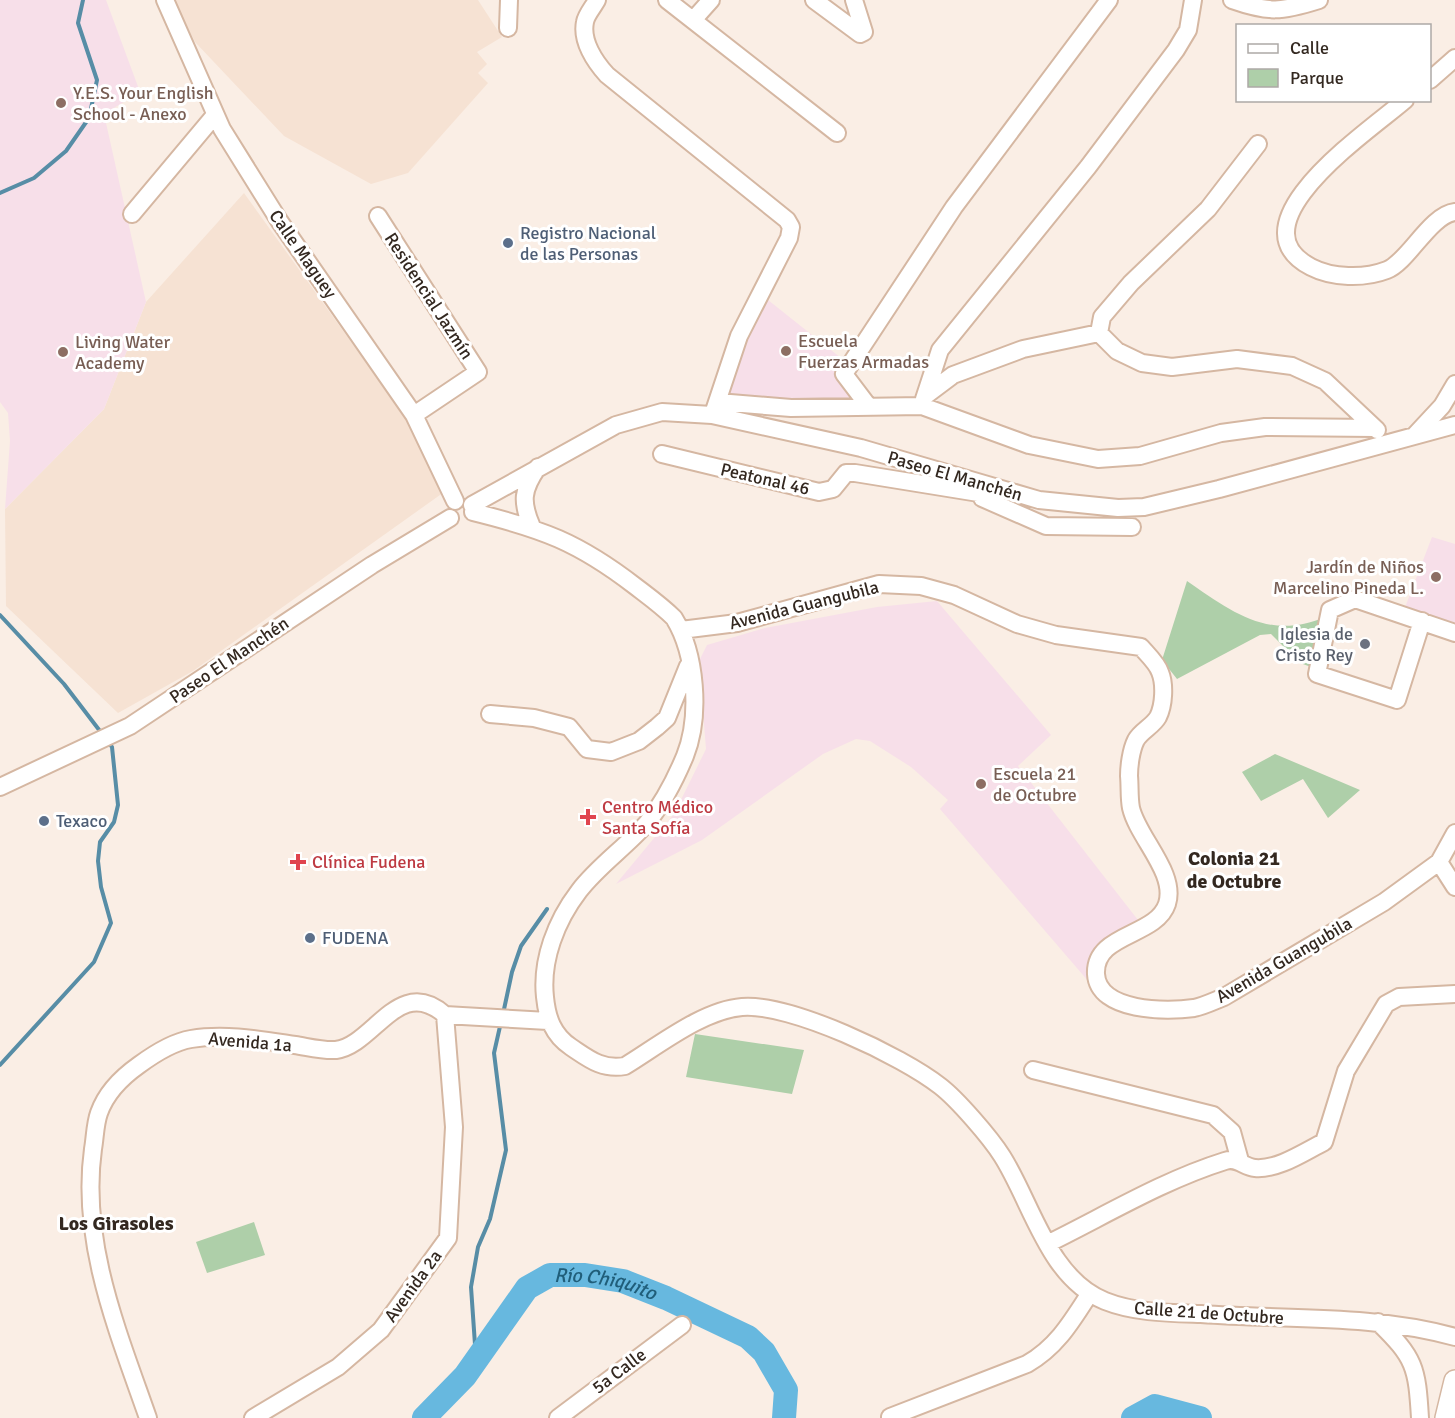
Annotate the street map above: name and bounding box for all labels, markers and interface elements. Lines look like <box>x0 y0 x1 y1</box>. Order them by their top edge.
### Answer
legend <box>1236 24 1431 102</box>
text: Calle <box>1290 37 1329 59</box>
text: Parque <box>1290 67 1344 89</box>
place label: Y.E.S. Your English School - Anexo <box>73 82 214 125</box>
marker: Y.E.S. Your English School - Anexo <box>54 96 68 110</box>
street label: Calle Maguey <box>264 205 342 303</box>
place label: Registro Nacional de las Personas <box>520 222 656 265</box>
street label: Residencial Jazmín <box>380 229 478 363</box>
marker: Registro Nacional de las Personas <box>501 236 515 250</box>
place label: Escuela Fuerzas Armadas <box>798 330 929 373</box>
place label: Living Water Academy <box>75 331 171 374</box>
marker: Escuela Fuerzas Armadas <box>779 344 793 358</box>
marker: Living Water Academy <box>56 345 70 359</box>
street label: Paseo El Manchén <box>885 446 1025 506</box>
street label: Peatonal 46 <box>718 458 812 500</box>
place label: Jardín de Niños Marcelino Pineda L. <box>1273 556 1424 599</box>
marker: Jardín de Niños Marcelino Pineda L. <box>1429 570 1443 584</box>
street label: Avenida Guangubila <box>727 576 881 634</box>
street label: Paseo El Manchén <box>165 612 293 708</box>
place label: Iglesia de Cristo Rey <box>1275 623 1354 666</box>
marker: Iglesia de Cristo Rey <box>1358 637 1372 651</box>
place label: Escuela 21 de Octubre <box>993 763 1077 806</box>
marker: Escuela 21 de Octubre <box>974 777 988 791</box>
place label: Centro Médico Santa Sofía <box>602 796 713 839</box>
marker: Centro Médico Santa Sofía <box>579 808 597 826</box>
place label: Texaco <box>56 810 107 832</box>
marker: Texaco <box>37 814 51 828</box>
district label: Colonia 21 de Octubre <box>1187 846 1281 894</box>
place label: Clínica Fudena <box>312 851 425 873</box>
marker: Clínica Fudena <box>289 853 307 871</box>
street label: Avenida Guangubila <box>1212 912 1356 1008</box>
place label: FUDENA <box>322 927 389 949</box>
marker: FUDENA <box>303 931 317 945</box>
street label: Avenida 1a <box>207 1027 293 1057</box>
district label: Los Girasoles <box>58 1211 174 1236</box>
street label: Avenida 2a <box>379 1246 447 1326</box>
water label: Río Chiquito <box>554 1263 662 1306</box>
street label: Calle 21 de Octubre <box>1133 1297 1285 1329</box>
street label: 5a Calle <box>588 1344 650 1398</box>

